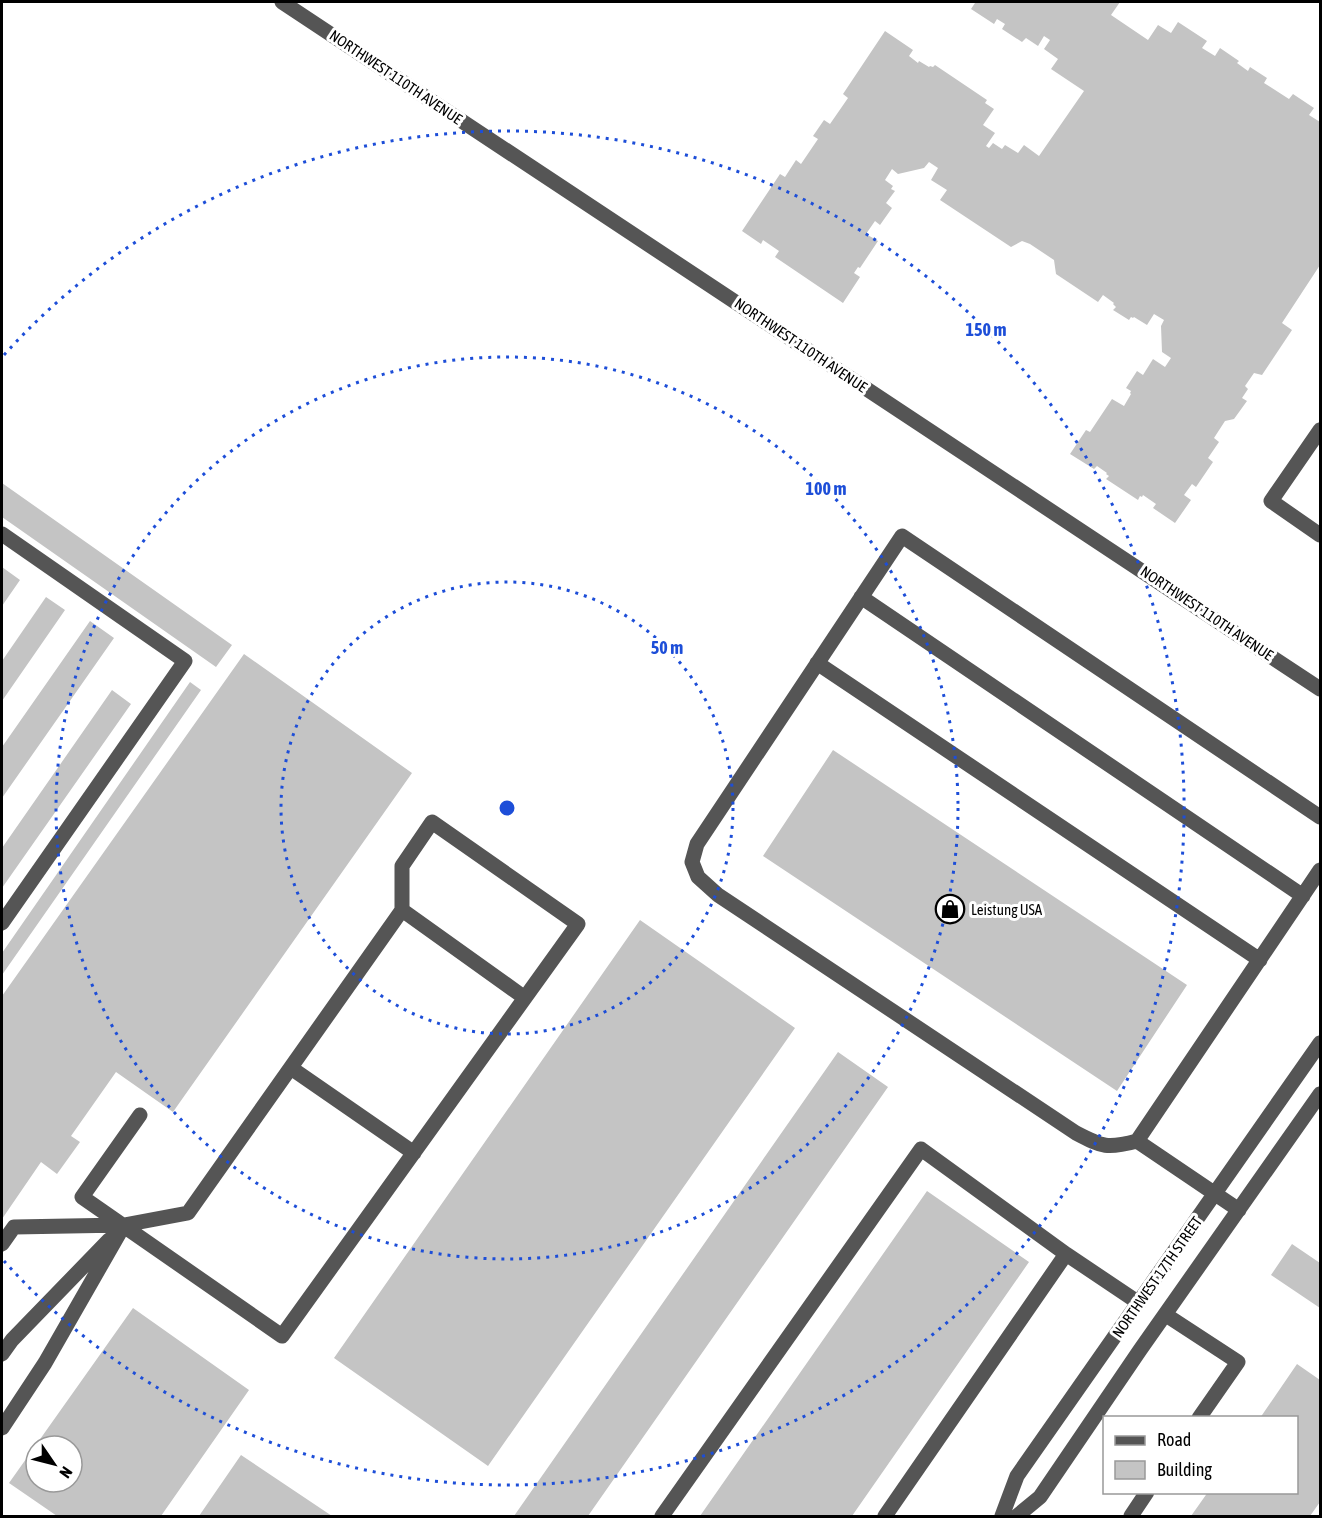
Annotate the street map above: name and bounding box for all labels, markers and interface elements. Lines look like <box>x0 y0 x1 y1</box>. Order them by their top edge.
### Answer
street label: NORTHWEST 110TH AVENUE <box>327 26 466 128</box>
street label: NORTHWEST 110TH AVENUE <box>732 294 871 396</box>
text: 150 m <box>966 319 1006 340</box>
text: 100 m <box>806 478 846 499</box>
street label: NORTHWEST 110TH AVENUE <box>1138 562 1277 664</box>
text: 50 m <box>651 637 683 658</box>
centre of rings <box>497 798 517 818</box>
shop icon: Leistung USA <box>934 893 966 925</box>
place label: Leistung USA <box>971 901 1043 918</box>
street label: NORTHWEST 17TH STREET <box>1109 1213 1205 1341</box>
legend <box>1103 1416 1298 1494</box>
text: Road <box>1157 1429 1191 1450</box>
north arrow <box>24 1434 84 1494</box>
text: Building <box>1157 1459 1212 1480</box>
text: N <box>56 1464 76 1482</box>

